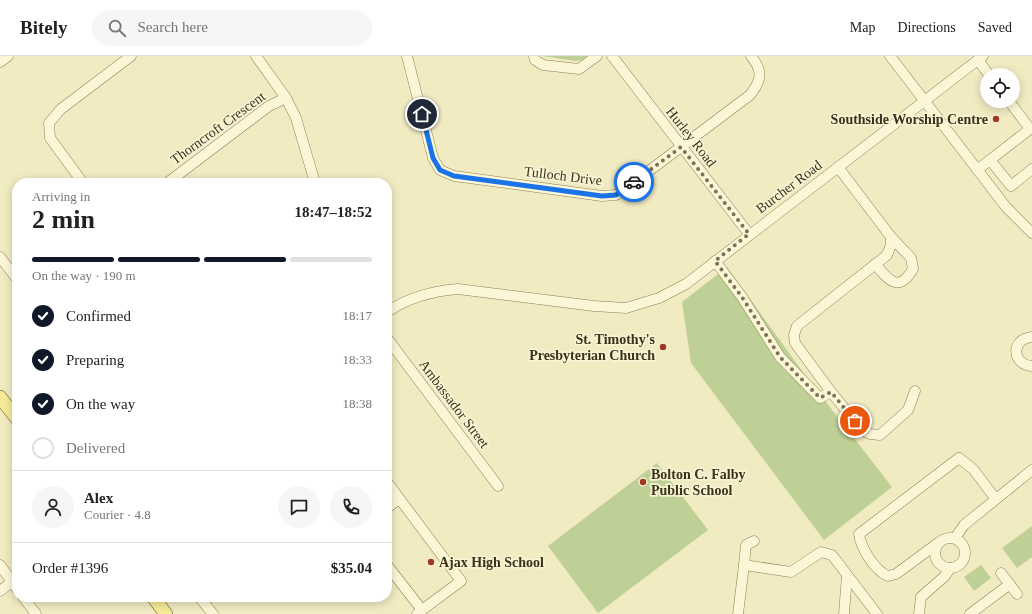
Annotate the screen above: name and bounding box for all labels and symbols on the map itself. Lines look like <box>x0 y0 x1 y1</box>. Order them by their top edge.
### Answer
street label: Thorncroft Crescent <box>168 89 268 167</box>
pin <box>405 97 439 131</box>
street label: Hurley Road <box>663 104 719 170</box>
place label: Southside Worship Centre <box>831 112 988 127</box>
marker: Southside Worship Centre <box>991 114 1001 124</box>
street label: Burcher Road <box>753 157 825 217</box>
courier <box>614 162 654 202</box>
street label: Tulloch Drive <box>523 164 603 188</box>
place label: St. Timothy's Presbyterian Church <box>529 332 656 363</box>
marker: St. Timothy's Presbyterian Church <box>658 342 668 352</box>
street label: Ambassador Street <box>416 357 492 451</box>
pin <box>838 404 872 438</box>
place label: Bolton C. Falby Public School <box>651 467 746 498</box>
marker: Bolton C. Falby Public School <box>638 477 648 487</box>
place label: Ajax High School <box>439 555 544 570</box>
marker: Ajax High School <box>426 557 436 567</box>

